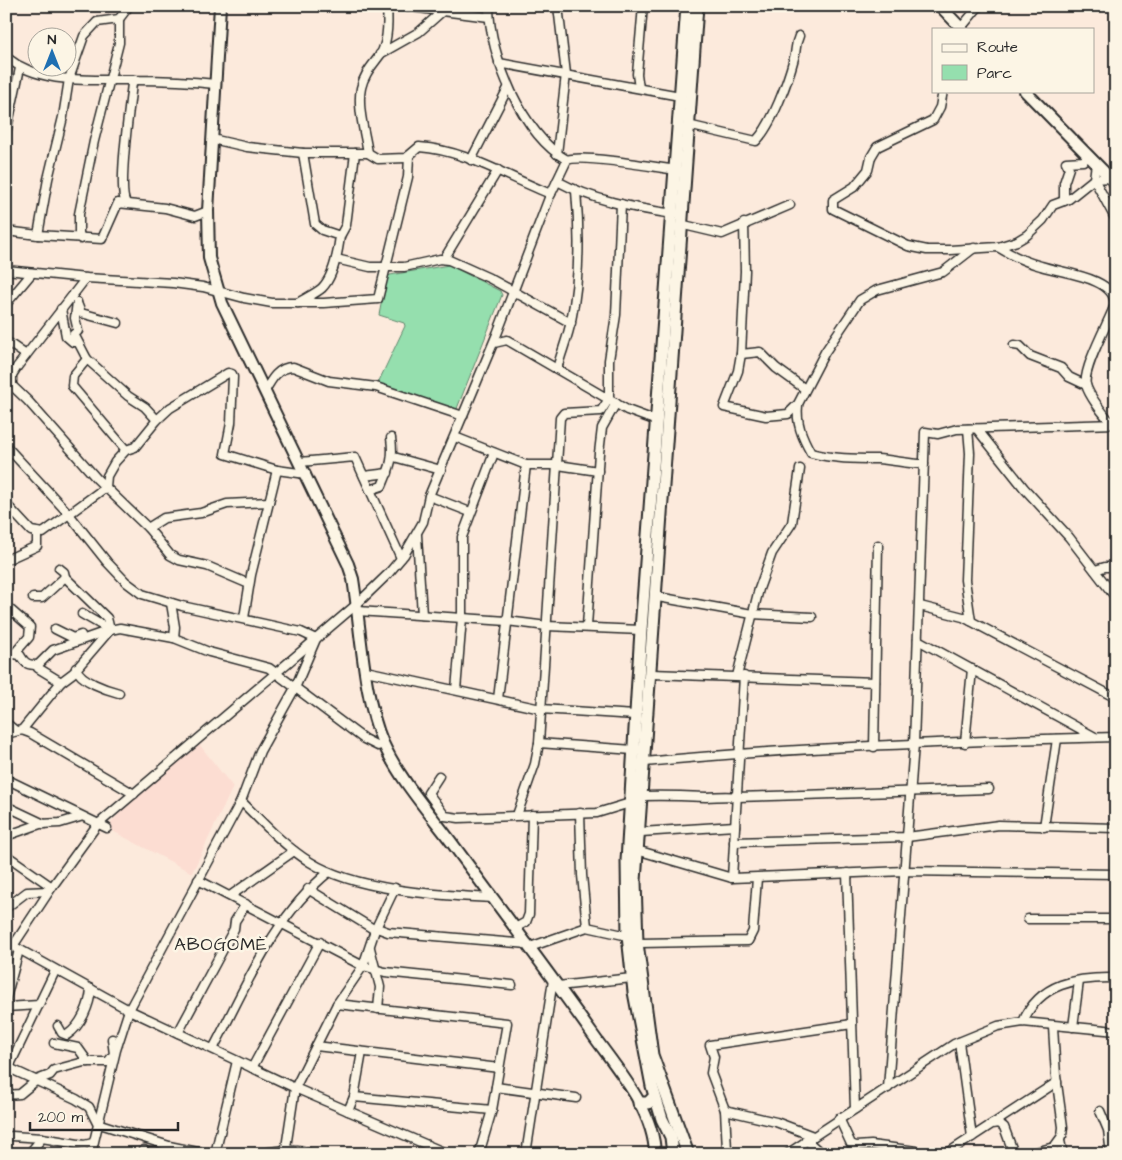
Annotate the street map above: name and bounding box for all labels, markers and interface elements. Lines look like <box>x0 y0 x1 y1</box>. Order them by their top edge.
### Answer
north arrow <box>28 28 78 78</box>
legend <box>932 28 1094 92</box>
text: N <box>48 30 57 50</box>
text: Route <box>977 37 1018 58</box>
text: Parc <box>977 63 1012 84</box>
district label: ABOGOMÈ <box>174 932 268 957</box>
scale bar <box>30 1100 178 1132</box>
text: 200 m <box>38 1107 84 1128</box>

